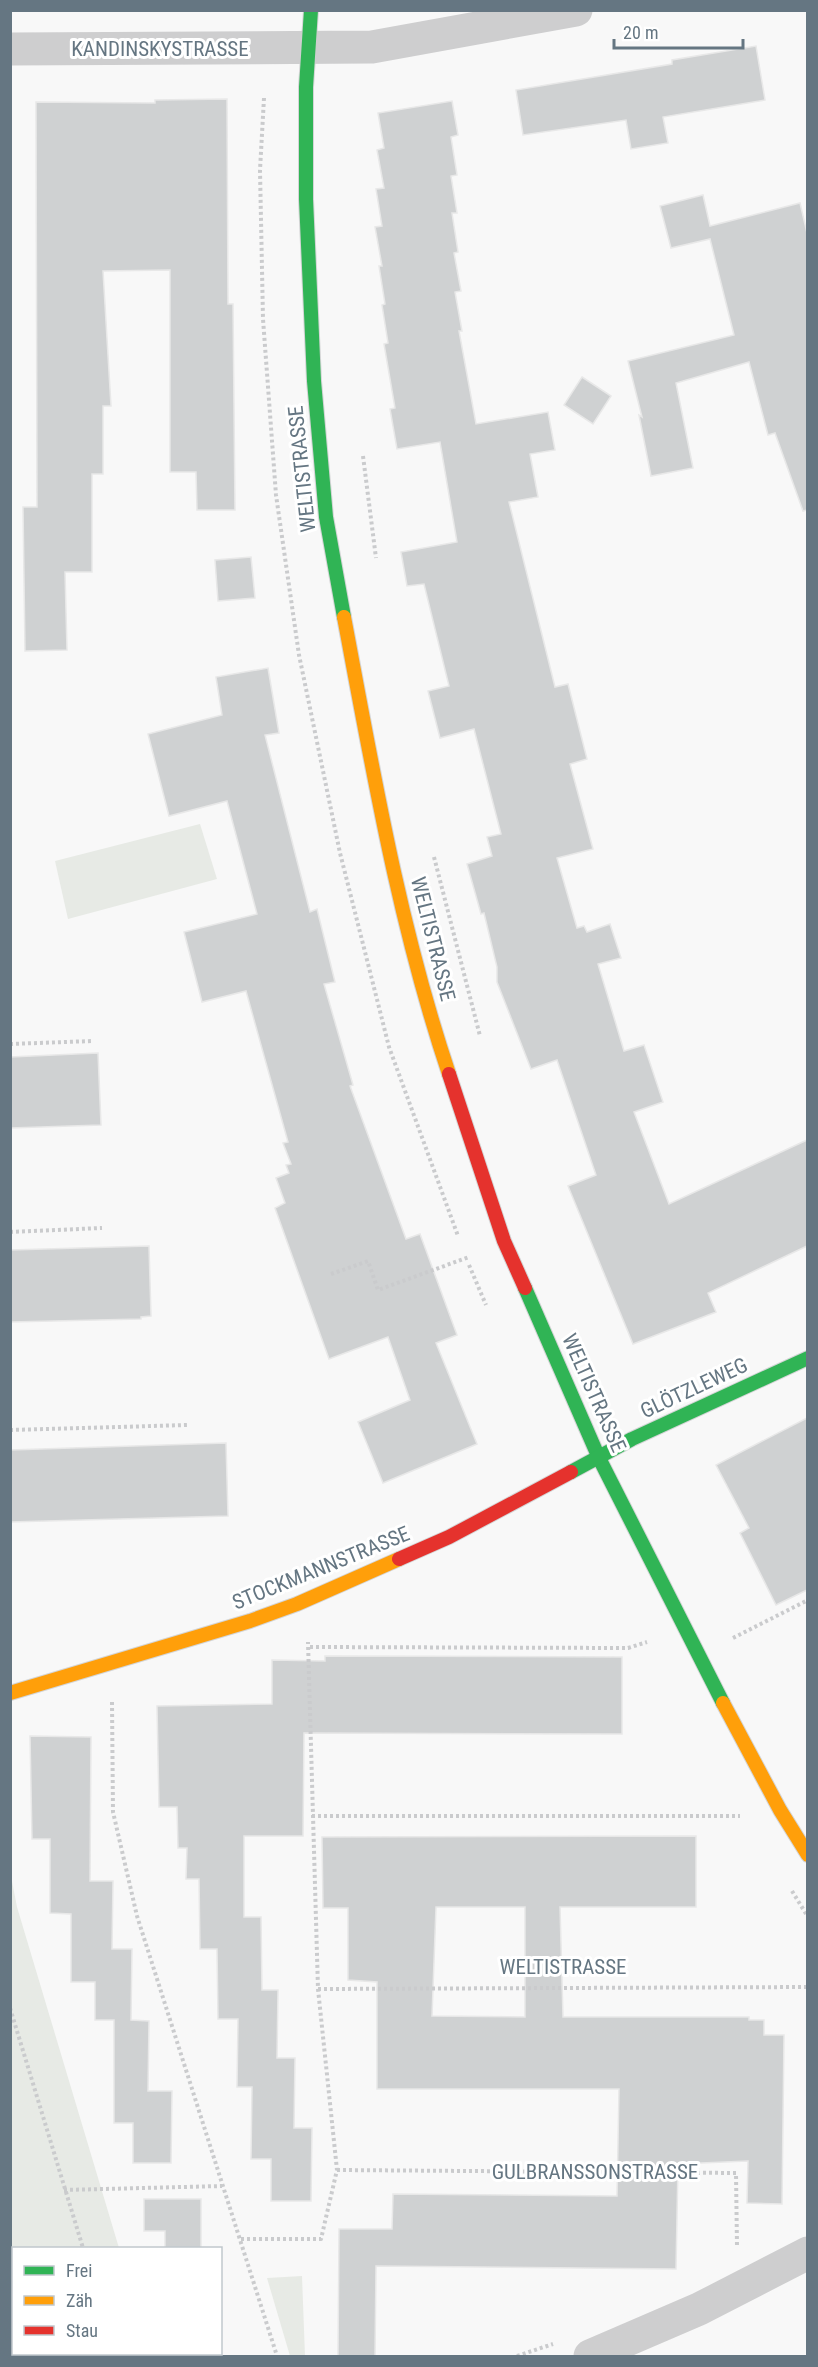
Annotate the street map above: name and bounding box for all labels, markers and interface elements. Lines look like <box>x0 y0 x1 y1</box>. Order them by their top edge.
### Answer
scale bar <box>614 12 743 50</box>
text: 20 m <box>623 22 658 43</box>
street label: KANDINSKYSTRASSE <box>71 37 249 61</box>
street label: WELTISTRASSE <box>283 405 321 533</box>
street label: WELTISTRASSE <box>406 874 460 1004</box>
street label: WELTISTRASSE <box>557 1330 631 1456</box>
street label: GLÖTZLEWEG <box>637 1353 751 1423</box>
street label: STOCKMANNSTRASSE <box>229 1521 413 1615</box>
street label: WELTISTRASSE <box>499 1955 627 1979</box>
street label: GULBRANSSONSTRASSE <box>492 2160 698 2184</box>
legend <box>12 2247 222 2355</box>
text: Frei <box>66 2260 92 2281</box>
text: Zäh <box>66 2290 93 2311</box>
text: Stau <box>66 2320 98 2341</box>

